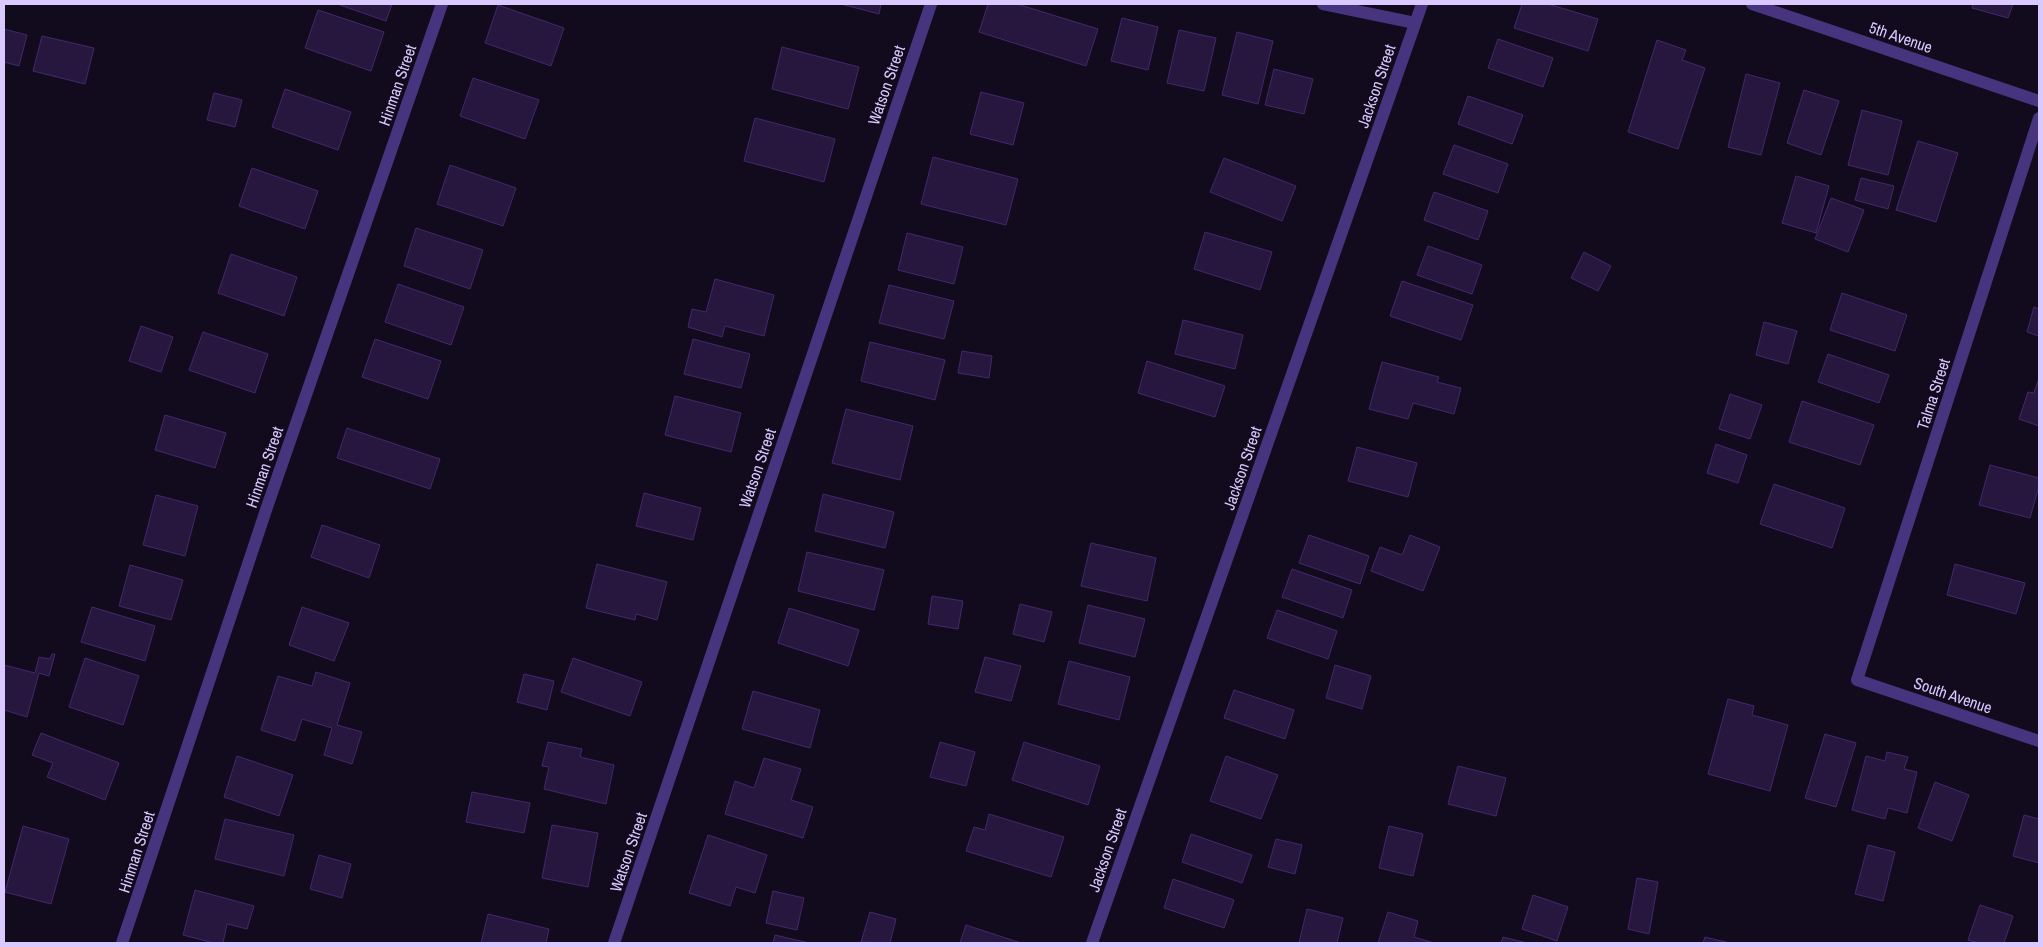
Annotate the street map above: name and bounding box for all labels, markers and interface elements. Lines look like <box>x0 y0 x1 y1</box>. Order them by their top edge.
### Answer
street label: 5th Avenue <box>1866 16 1936 58</box>
street label: Hinman Street <box>373 41 421 129</box>
street label: Jackson Street <box>1351 41 1401 131</box>
street label: Watson Street <box>862 42 910 128</box>
street label: Talma Street <box>1911 355 1955 433</box>
street label: Hinman Street <box>240 423 288 511</box>
street label: Jackson Street <box>1217 423 1267 513</box>
street label: Watson Street <box>733 425 781 511</box>
street label: South Avenue <box>1911 671 1995 719</box>
street label: Jackson Street <box>1082 805 1132 895</box>
street label: Hinman Street <box>112 808 160 896</box>
street label: Watson Street <box>604 809 652 895</box>

